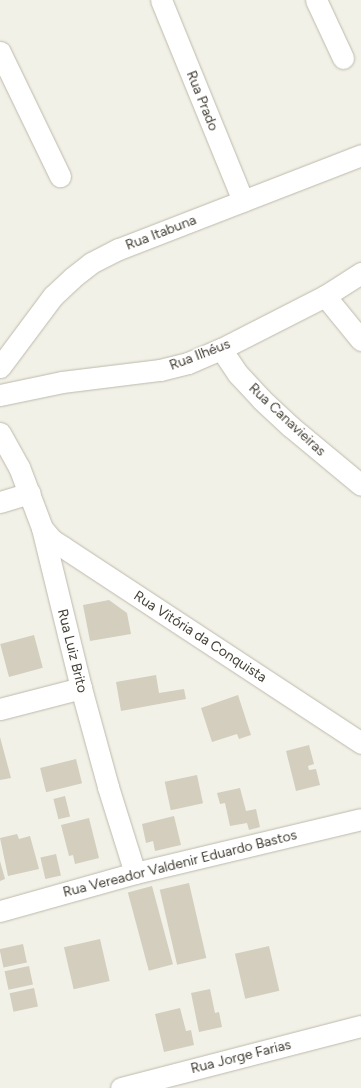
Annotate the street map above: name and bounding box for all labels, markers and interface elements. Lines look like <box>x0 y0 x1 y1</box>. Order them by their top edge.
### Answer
street label: Rua Prado <box>182 68 222 134</box>
street label: Rua Itabuna <box>123 212 199 254</box>
street label: Rua Ilhéus <box>167 336 233 374</box>
street label: Rua Canavieiras <box>245 380 329 460</box>
street label: Rua Vitória da Conquista <box>130 588 270 686</box>
street label: Rua Luiz Brito <box>53 607 91 695</box>
street label: Rua Vereador Valdenir Eduardo Bastos <box>61 827 299 901</box>
street label: Rua Jorge Farias <box>189 1036 293 1078</box>

